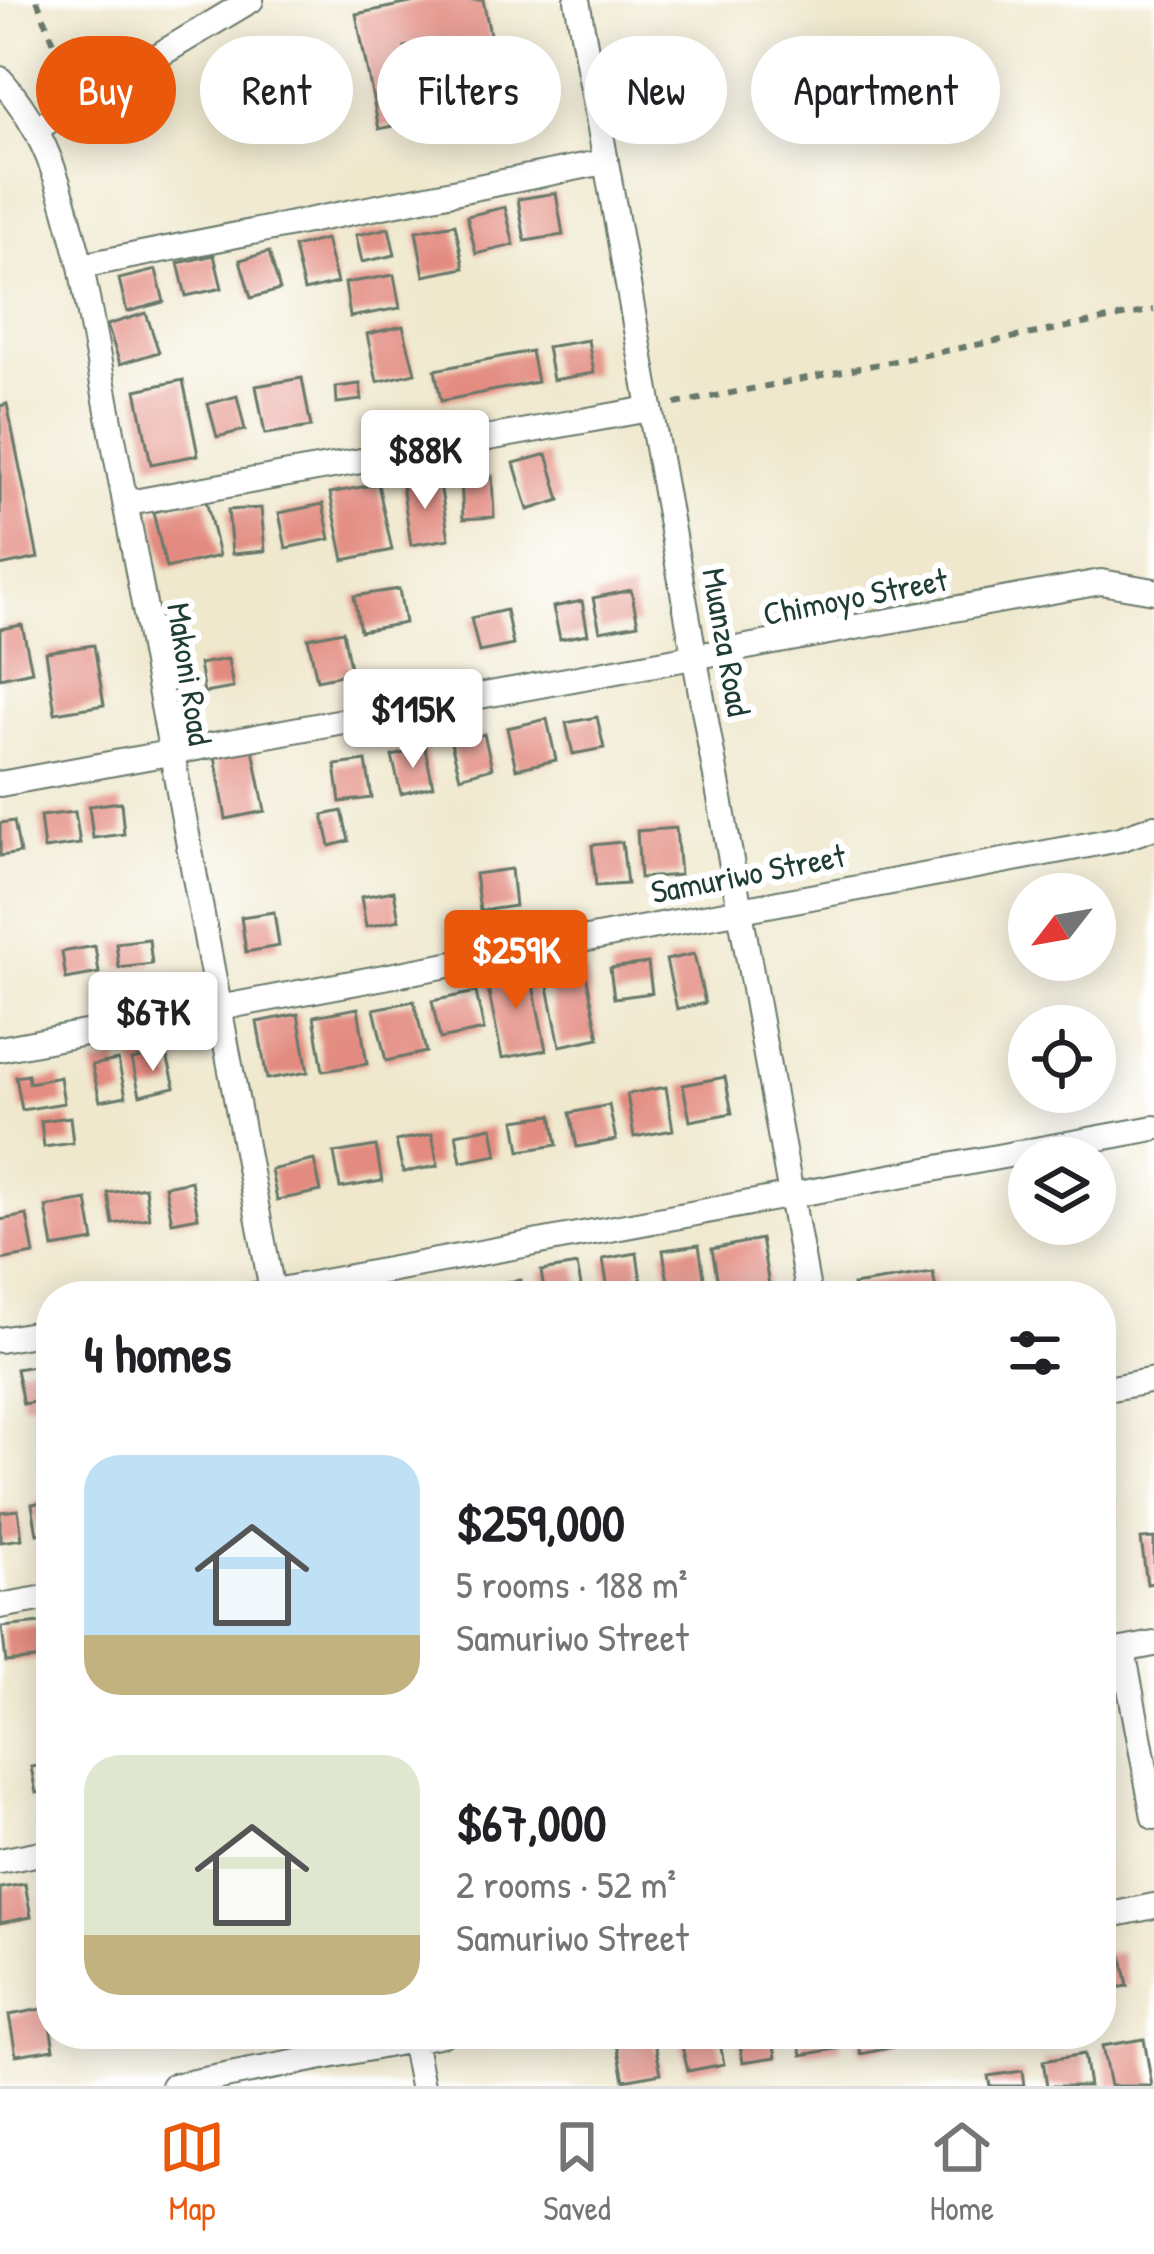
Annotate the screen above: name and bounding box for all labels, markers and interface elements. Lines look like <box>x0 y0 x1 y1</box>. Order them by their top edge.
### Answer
chip: Buy <box>36 36 176 144</box>
chip: Rent <box>200 36 353 144</box>
chip: Filters <box>377 36 561 144</box>
chip: New <box>585 36 727 144</box>
chip: Apartment <box>751 36 1000 144</box>
pin: $88K <box>354 410 496 512</box>
text: $88K <box>388 422 462 475</box>
street label: Chimoyo Street <box>759 556 952 636</box>
street label: Muanza Road <box>692 565 762 720</box>
street label: Makoni Road <box>157 600 223 748</box>
pin: $115K <box>329 669 497 771</box>
text: $115K <box>371 681 455 734</box>
street label: Samuriwo Street <box>647 833 849 913</box>
north arrow <box>1008 873 1116 981</box>
map controls <box>1008 873 1116 1245</box>
pin: $259K <box>432 910 600 1012</box>
text: $259K <box>471 922 561 975</box>
pin: $67K <box>82 972 224 1074</box>
text: $67K <box>115 984 191 1037</box>
button: locate <box>1008 1005 1116 1113</box>
button: layers <box>1008 1137 1116 1245</box>
text: 4 homes <box>84 1319 231 1388</box>
icon: filters <box>1002 1320 1068 1386</box>
text: $259,000 <box>456 1488 625 1557</box>
icon: home <box>180 1503 324 1647</box>
text: 5 rooms · 188 m² <box>456 1557 688 1610</box>
text: Samuriwo Street <box>456 1610 689 1663</box>
text: $67,000 <box>456 1788 606 1857</box>
icon: home <box>180 1803 324 1947</box>
text: 2 rooms · 52 m² <box>456 1857 676 1910</box>
text: Samuriwo Street <box>456 1910 689 1963</box>
tab: Map <box>159 2114 225 2230</box>
tab: Saved <box>543 2114 611 2230</box>
tab: Home <box>929 2114 995 2230</box>

